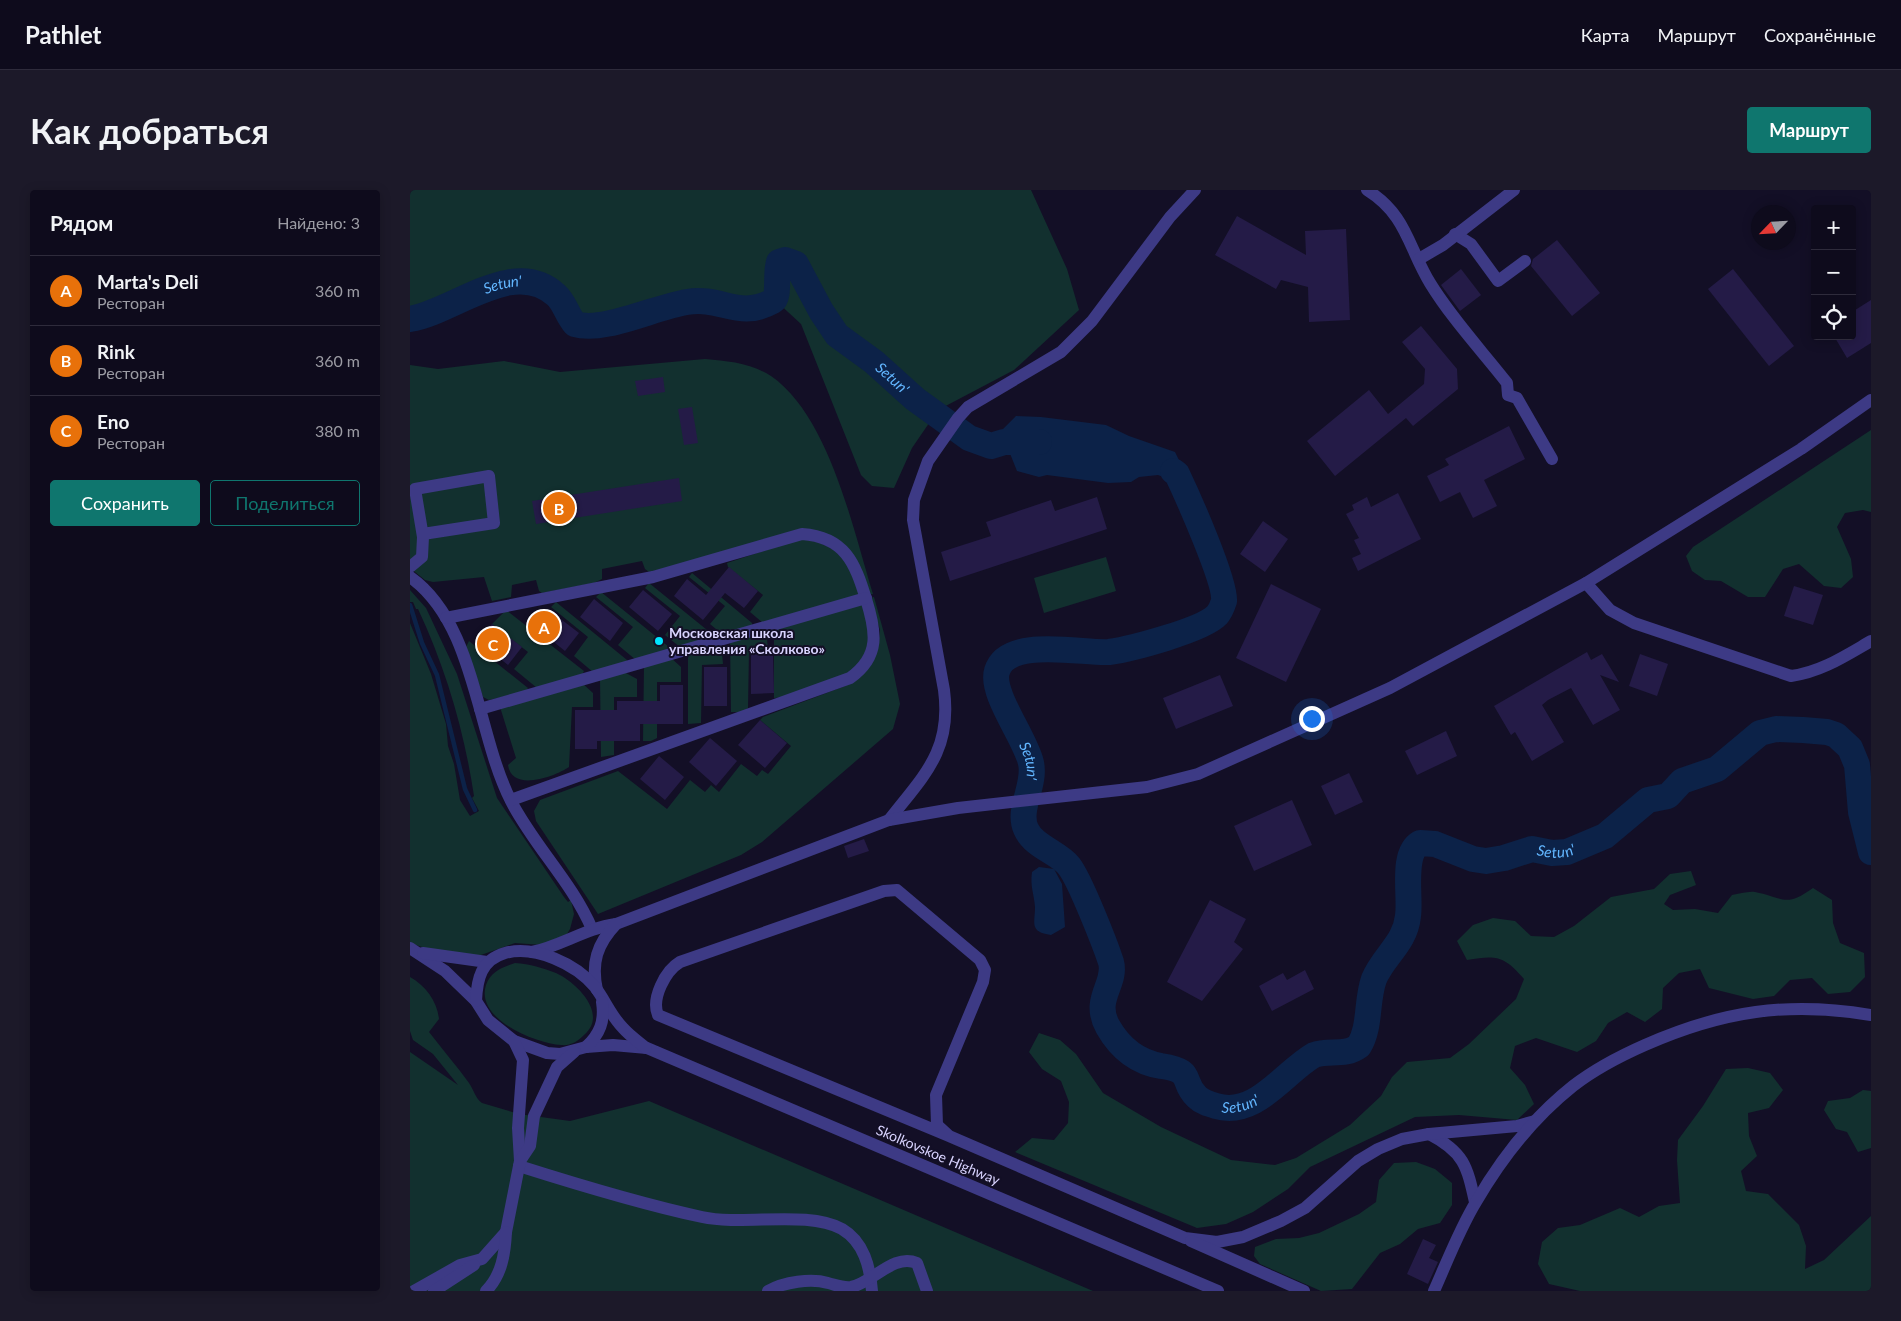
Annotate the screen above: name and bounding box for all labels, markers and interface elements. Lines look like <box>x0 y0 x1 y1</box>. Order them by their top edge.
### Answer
text: Pathlet <box>25 20 102 49</box>
text: Карта <box>1581 24 1629 46</box>
text: Маршрут <box>1657 24 1736 46</box>
text: Сохранённые <box>1764 24 1876 46</box>
button: Маршрут <box>1747 107 1871 153</box>
text: Как добраться <box>30 109 269 151</box>
north arrow <box>1751 205 1796 250</box>
map controls <box>1811 205 1856 340</box>
button: + <box>1811 205 1856 250</box>
text: Рядом <box>50 210 113 235</box>
text: Найдено: 3 <box>277 213 360 232</box>
button: − <box>1811 250 1856 295</box>
text: Marta's Deli <box>97 270 199 293</box>
water label: Setun' <box>481 271 522 297</box>
text: A <box>60 281 72 300</box>
text: 360 m <box>315 281 360 300</box>
text: Ресторан <box>97 293 165 312</box>
button: locate <box>1811 295 1856 340</box>
text: Rink <box>97 340 135 363</box>
text: B <box>61 351 71 370</box>
text: 360 m <box>315 351 360 370</box>
water label: Setun' <box>872 358 913 397</box>
text: Ресторан <box>97 363 165 382</box>
text: Eno <box>97 410 129 433</box>
text: C <box>61 421 71 440</box>
text: 380 m <box>315 421 360 440</box>
text: Ресторан <box>97 433 165 452</box>
button: Сохранить <box>50 480 200 526</box>
button: Поделиться <box>210 480 360 526</box>
pin: B <box>543 489 575 527</box>
pin: A <box>528 608 560 646</box>
place label: Московская школа управления «Сколково» <box>669 624 825 657</box>
pin: C <box>477 625 509 663</box>
marker: Московская школа управления «Сколково» <box>653 635 665 647</box>
your location <box>1299 706 1325 732</box>
water label: Setun' <box>1016 739 1042 781</box>
water label: Setun' <box>1536 839 1578 861</box>
water label: Setun' <box>1221 1090 1262 1116</box>
street label: Skolkovskoe Highway <box>874 1121 1003 1189</box>

